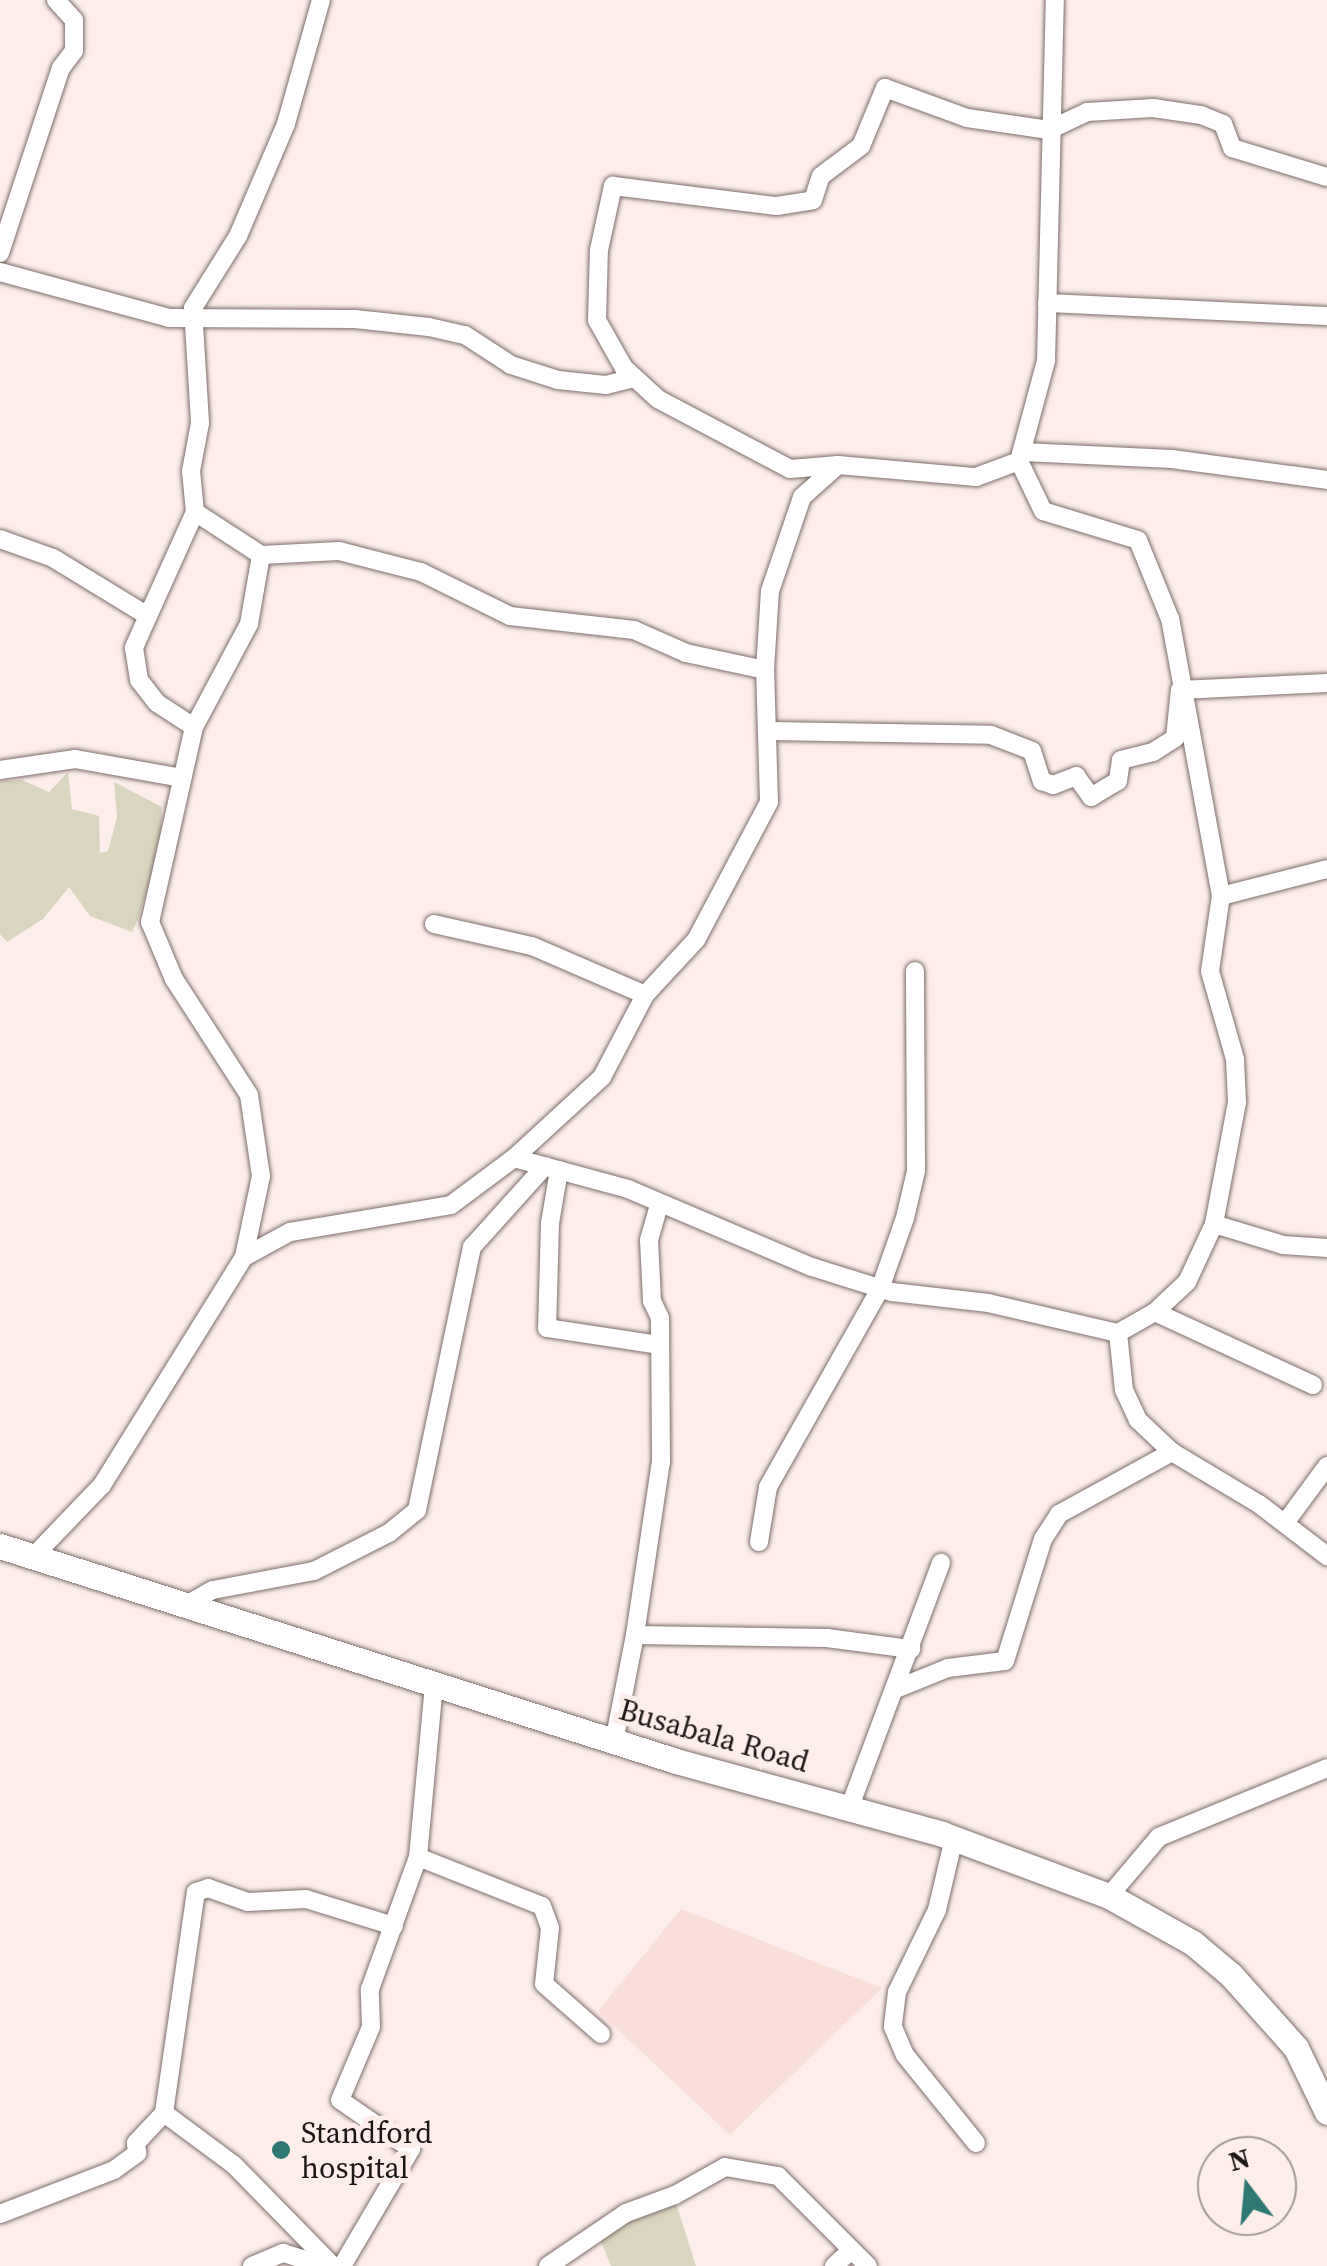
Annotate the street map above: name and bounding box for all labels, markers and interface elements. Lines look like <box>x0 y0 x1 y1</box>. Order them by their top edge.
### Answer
street label: Busabala Road <box>615 1692 813 1780</box>
place label: Standford hospital <box>301 2115 432 2186</box>
north arrow <box>1197 2136 1297 2236</box>
text: N <box>1224 2138 1254 2180</box>
marker: Standford hospital <box>270 2139 292 2161</box>

